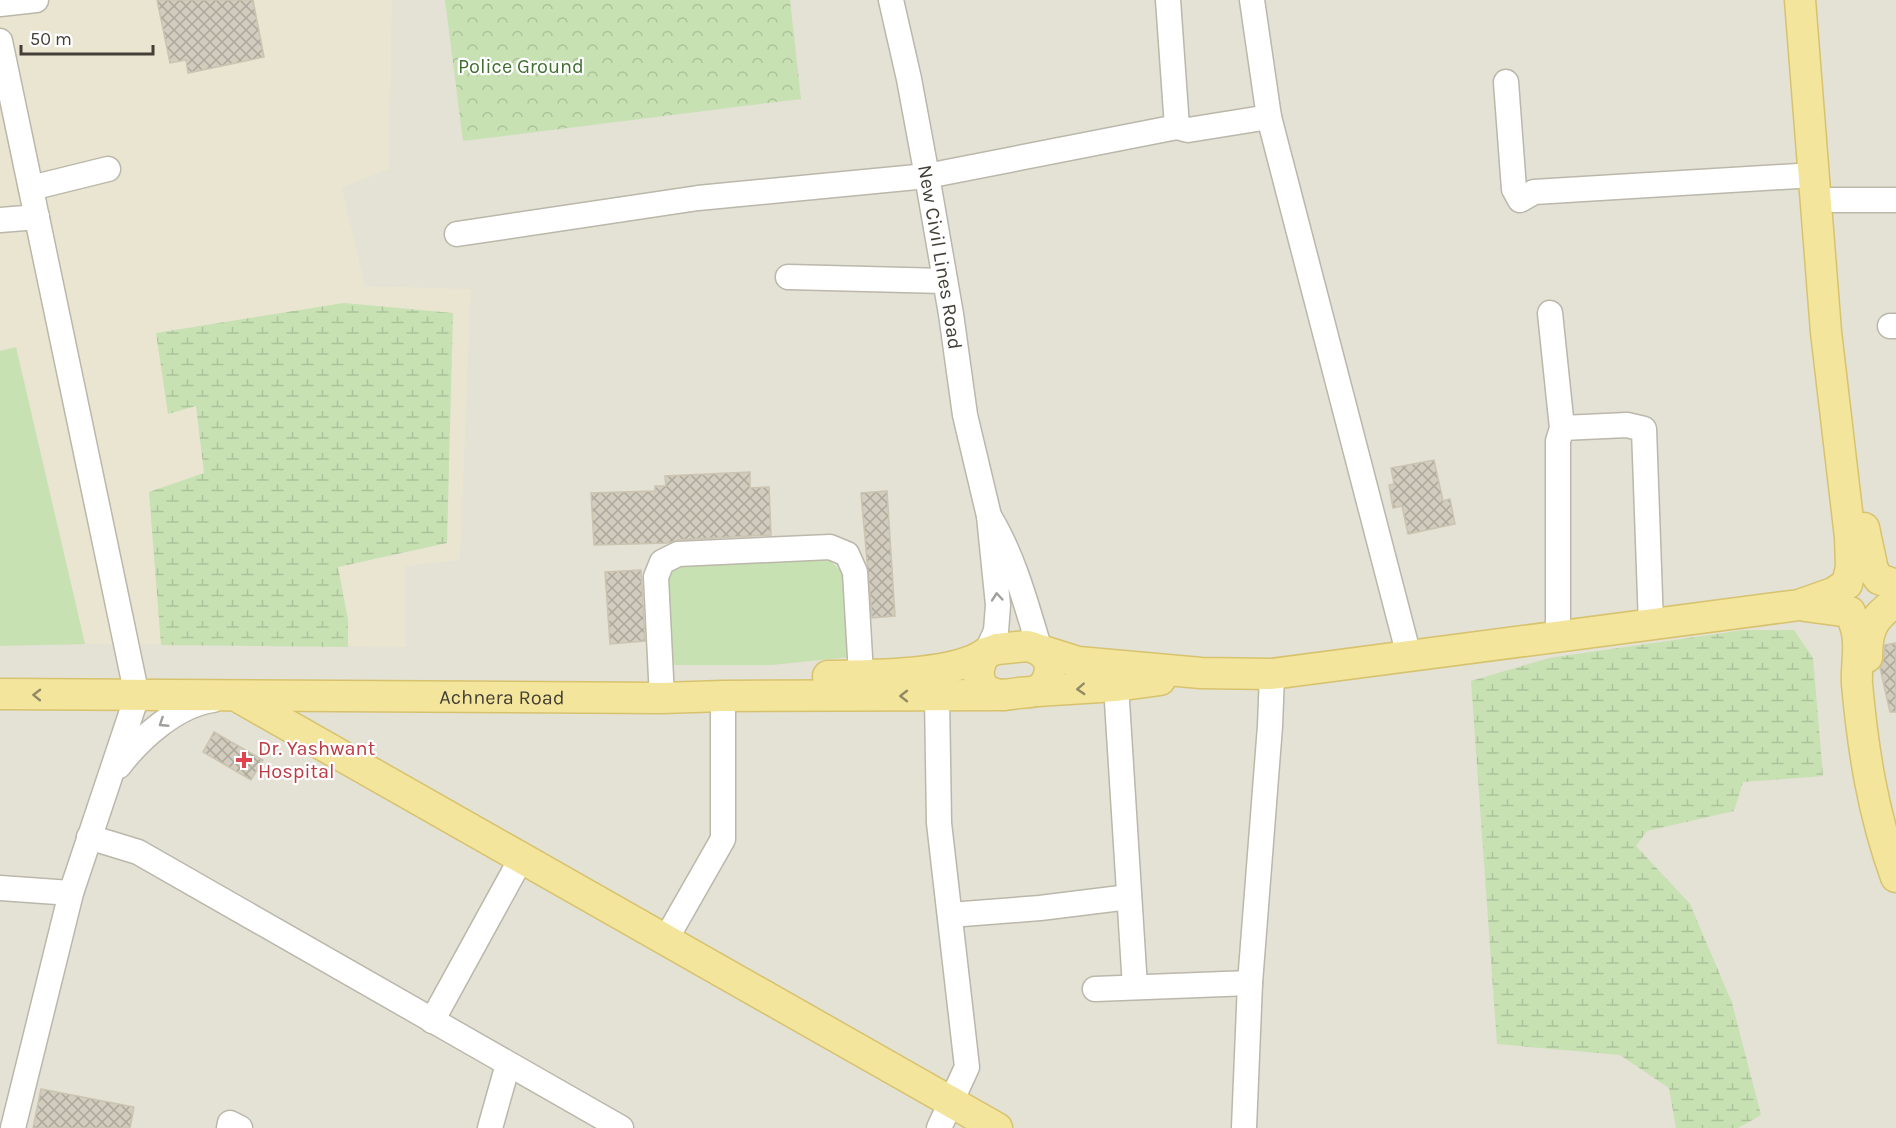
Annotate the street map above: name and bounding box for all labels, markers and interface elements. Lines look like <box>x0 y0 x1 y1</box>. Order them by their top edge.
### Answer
scale bar <box>21 18 153 56</box>
text: 50 m <box>30 28 72 50</box>
park label: Police Ground <box>458 55 584 78</box>
street label: New Civil Lines Road <box>914 163 967 351</box>
one-way arrow <box>991 592 1004 601</box>
one-way arrow <box>1076 682 1085 695</box>
street label: Achnera Road <box>439 685 565 709</box>
one-way arrow <box>32 689 41 701</box>
one-way arrow <box>899 690 908 702</box>
one-way arrow <box>159 716 169 728</box>
place label: Dr. Yashwant Hospital <box>258 737 376 783</box>
marker: Dr. Yashwant Hospital <box>235 751 253 769</box>

